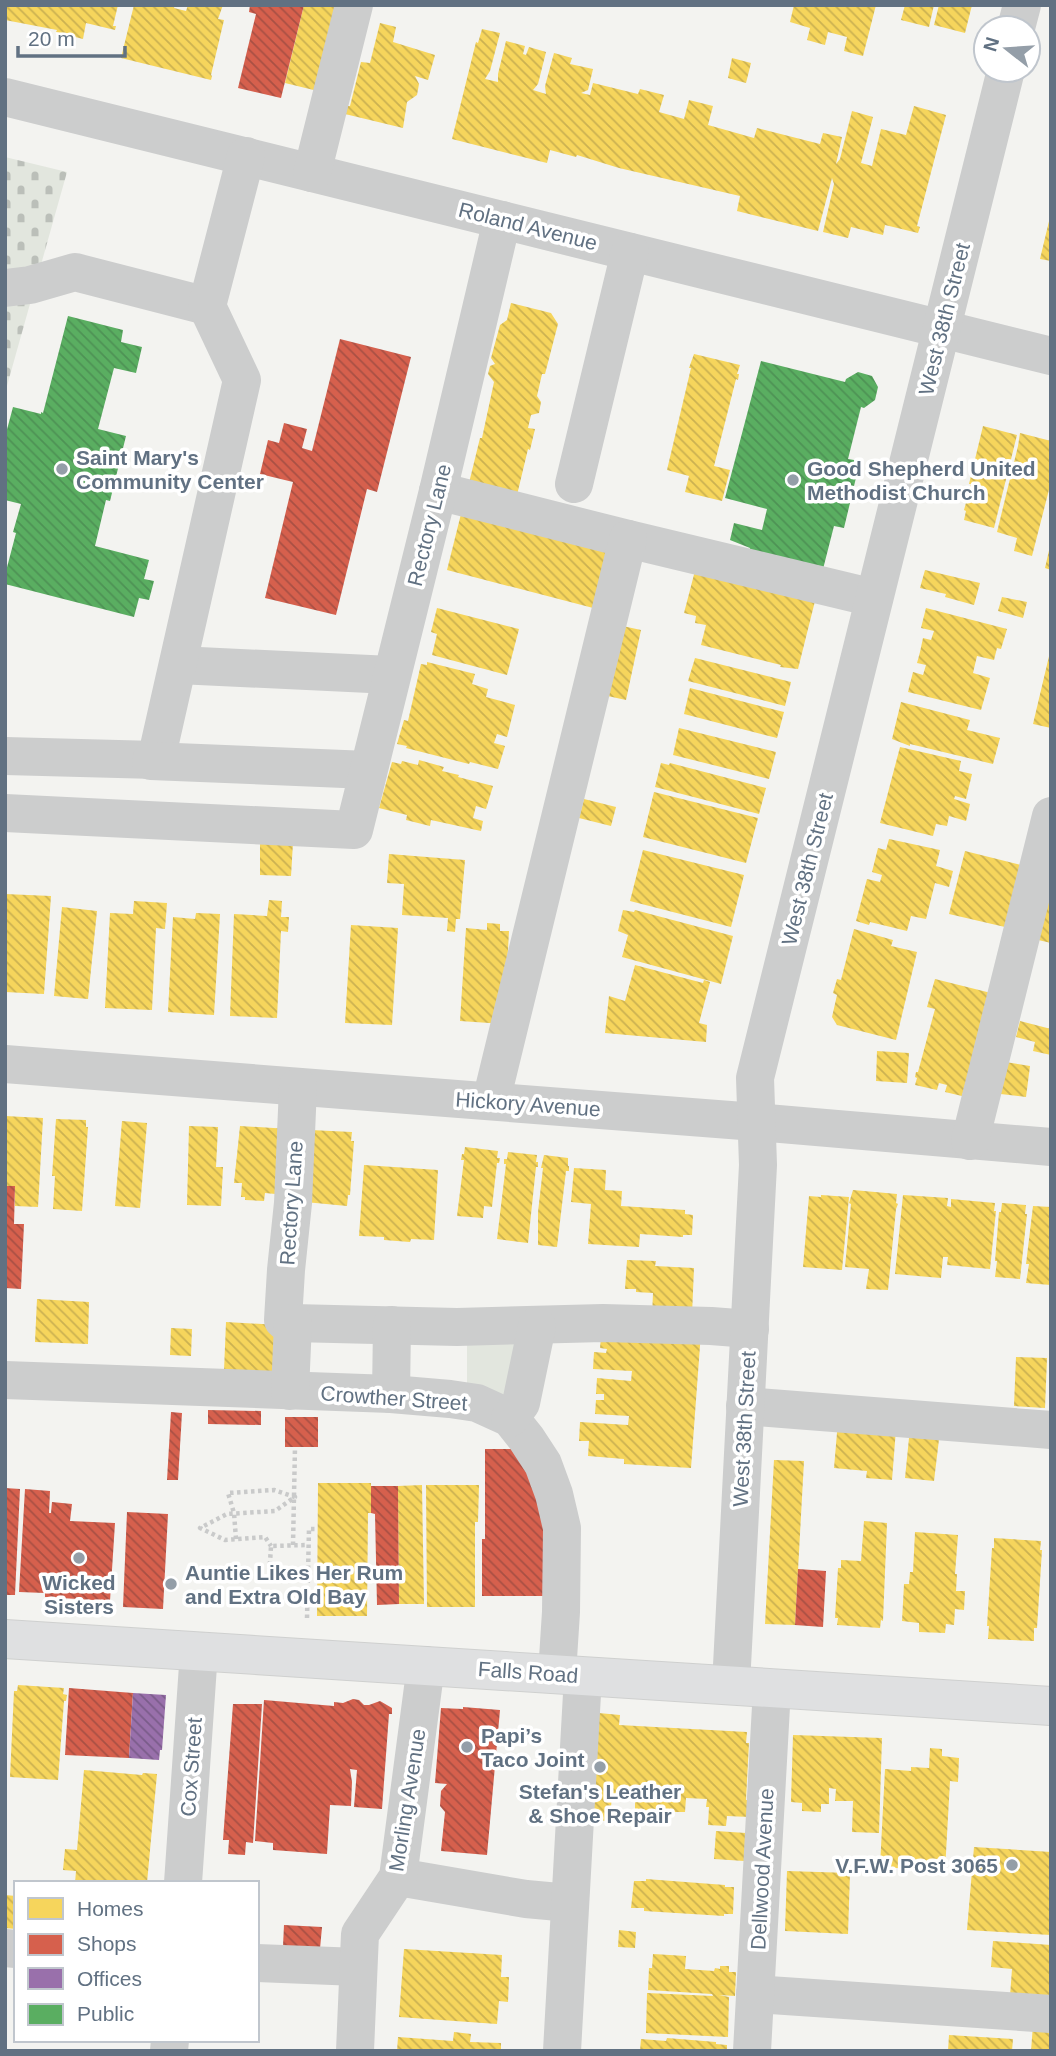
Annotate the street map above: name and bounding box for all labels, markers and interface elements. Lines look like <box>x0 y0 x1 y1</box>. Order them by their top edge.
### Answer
scale bar <box>18 14 124 58</box>
north arrow <box>972 14 1042 84</box>
text: 20 m <box>28 27 75 50</box>
text: N <box>979 35 1003 54</box>
street label: Roland Avenue <box>456 198 600 254</box>
street label: West 38th Street <box>914 240 974 397</box>
place label: Saint Mary's Community Center <box>76 446 264 493</box>
place label: Good Shepherd United Methodist Church <box>807 457 1036 504</box>
marker: Saint Mary's Community Center <box>54 461 70 477</box>
street label: Rectory Lane <box>403 462 455 588</box>
marker: Good Shepherd United Methodist Church <box>785 472 801 488</box>
street label: West 38th Street <box>777 790 837 947</box>
street label: Hickory Avenue <box>455 1087 601 1121</box>
street label: Rectory Lane <box>275 1140 307 1266</box>
street label: West 38th Street <box>728 1350 760 1508</box>
street label: Crowther Street <box>320 1381 468 1415</box>
marker: Wicked Sisters <box>71 1550 87 1566</box>
place label: Auntie Likes Her Rum and Extra Old Bay <box>185 1561 403 1608</box>
place label: Wicked Sisters <box>42 1571 116 1618</box>
marker: Auntie Likes Her Rum and Extra Old Bay <box>163 1576 179 1592</box>
street label: Falls Road <box>477 1657 579 1687</box>
street label: Cox Street <box>176 1717 206 1817</box>
place label: Papi’s Taco Joint <box>481 1724 584 1771</box>
street label: Morling Avenue <box>384 1727 430 1873</box>
marker: Papi’s Taco Joint <box>459 1739 475 1755</box>
marker: Stefan's Leather & Shoe Repair <box>592 1759 608 1775</box>
place label: Stefan's Leather & Shoe Repair <box>519 1780 681 1827</box>
street label: Dellwood Avenue <box>746 1788 778 1950</box>
place label: V.F.W. Post 3065 <box>835 1854 998 1877</box>
marker: V.F.W. Post 3065 <box>1004 1857 1020 1873</box>
legend <box>14 1881 259 2042</box>
text: Homes <box>77 1897 144 1920</box>
text: Shops <box>77 1932 137 1955</box>
text: Offices <box>77 1967 142 1990</box>
text: Public <box>77 2002 134 2025</box>

